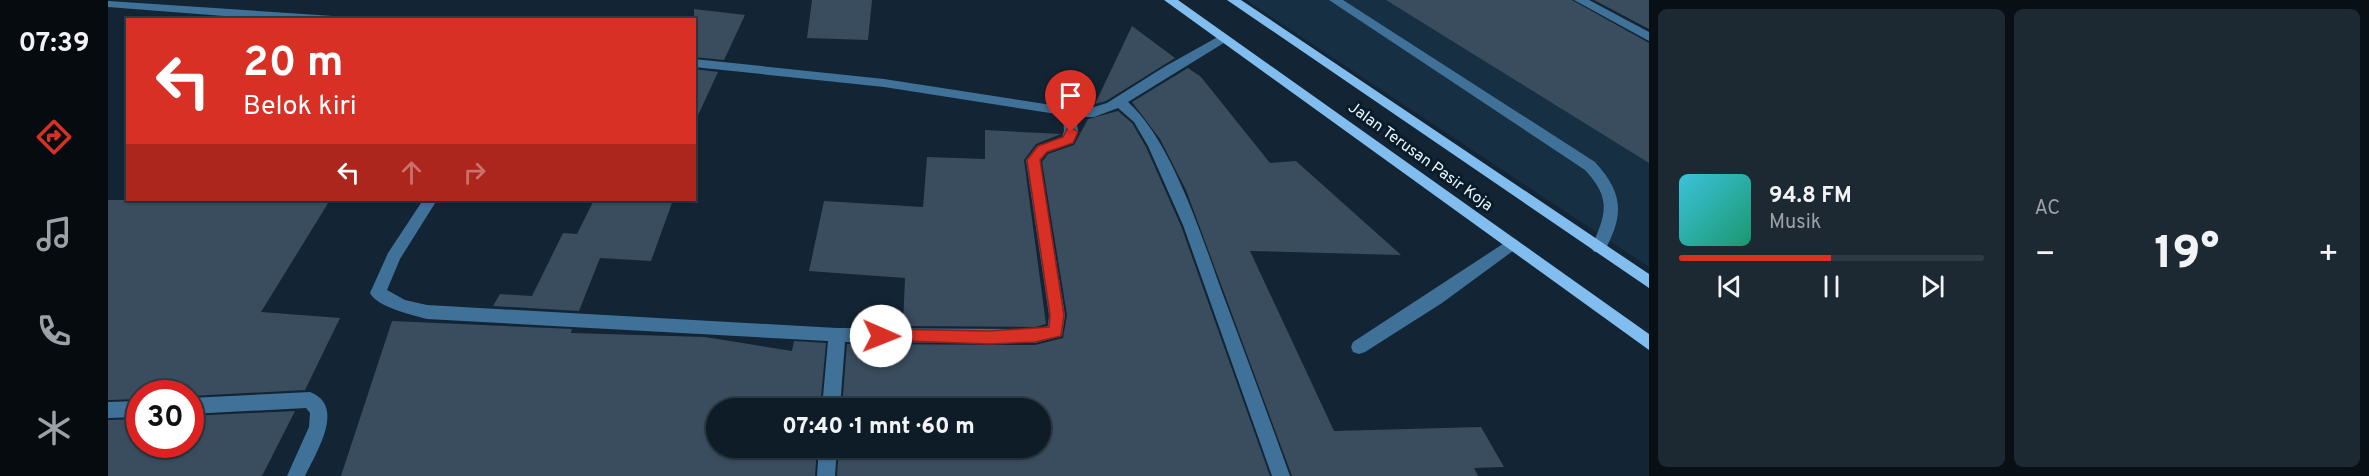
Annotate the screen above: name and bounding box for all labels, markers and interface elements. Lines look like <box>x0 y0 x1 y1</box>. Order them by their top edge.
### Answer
text: 07:39 <box>18 27 90 61</box>
text: 20 m <box>243 38 344 91</box>
icon: left <box>144 42 222 120</box>
pin <box>1045 70 1096 132</box>
icon: arrive <box>1054 79 1087 112</box>
text: Belok kiri <box>243 90 357 124</box>
street label: Jalan Terusan Pasir Koja <box>1344 98 1496 216</box>
icon: directions <box>33 116 75 158</box>
icon: left <box>332 156 365 189</box>
icon: ahead <box>395 156 428 189</box>
icon: right <box>458 156 491 189</box>
text: 94.8 FM <box>1769 183 1852 210</box>
text: AC <box>2035 196 2060 222</box>
text: Musik <box>1769 210 1821 236</box>
icon: music <box>33 213 75 255</box>
text: 19° <box>2154 227 2219 284</box>
text: − <box>2035 235 2056 277</box>
text: + <box>2318 235 2339 277</box>
icon: previous <box>1713 270 1746 303</box>
icon: pause <box>1815 270 1848 303</box>
icon: next <box>1916 270 1949 303</box>
position arrow <box>849 304 913 368</box>
icon: phone <box>33 310 75 352</box>
speed limit sign: 30 <box>126 380 204 458</box>
icon: climate <box>33 407 75 449</box>
text: 07:40 · 1 mnt · 60 m <box>782 414 975 441</box>

